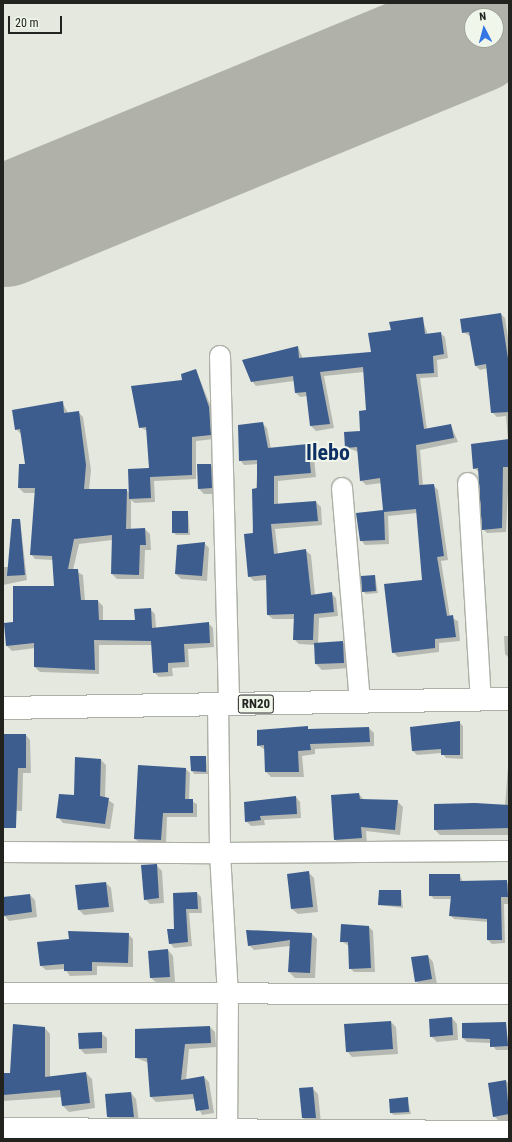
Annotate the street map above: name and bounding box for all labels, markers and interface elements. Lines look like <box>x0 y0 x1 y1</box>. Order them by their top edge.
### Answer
scale bar <box>10 8 64 34</box>
north arrow <box>464 8 504 48</box>
text: N <box>479 10 487 23</box>
text: 20 m <box>15 16 39 30</box>
district label: Ilebo <box>306 440 350 466</box>
road number: RN20 <box>237 693 275 715</box>

